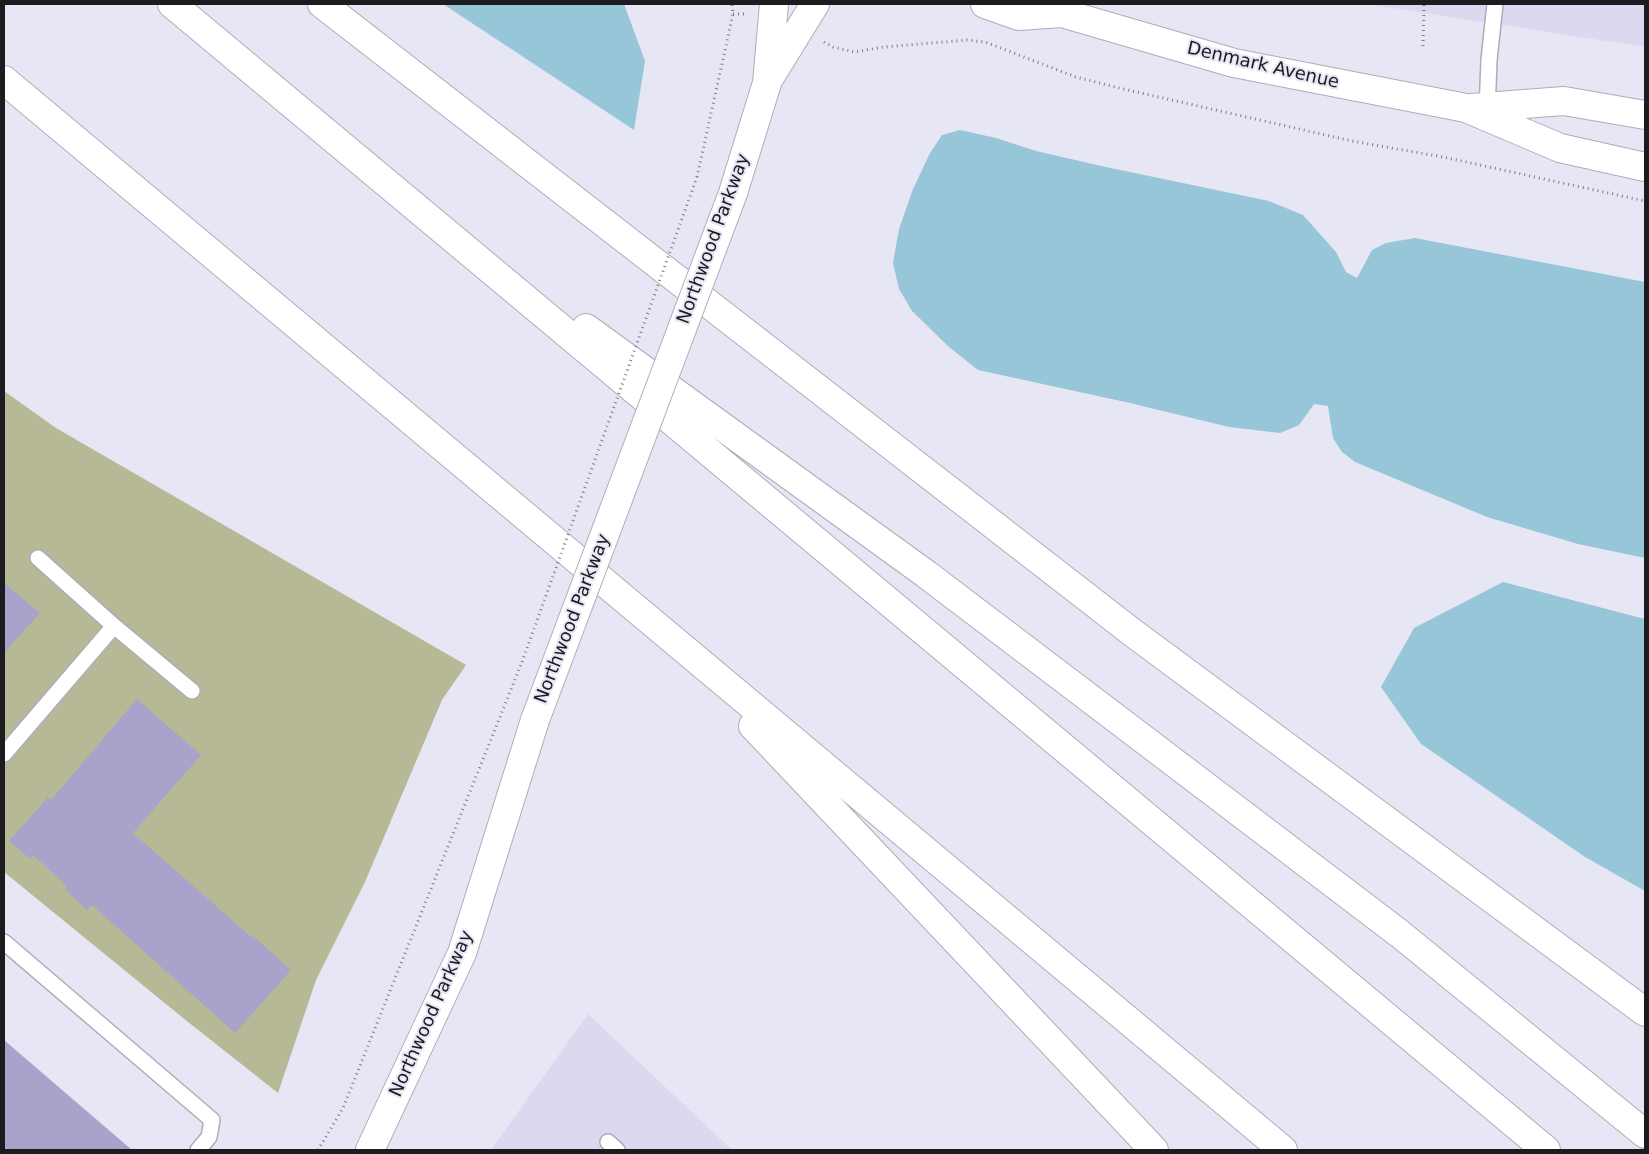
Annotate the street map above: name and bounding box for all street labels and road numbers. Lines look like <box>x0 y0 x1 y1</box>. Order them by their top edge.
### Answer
street label: Denmark Avenue <box>1185 38 1341 94</box>
street label: Northwood Parkway <box>673 151 755 327</box>
street label: Northwood Parkway <box>531 531 615 707</box>
street label: Northwood Parkway <box>386 928 478 1100</box>

